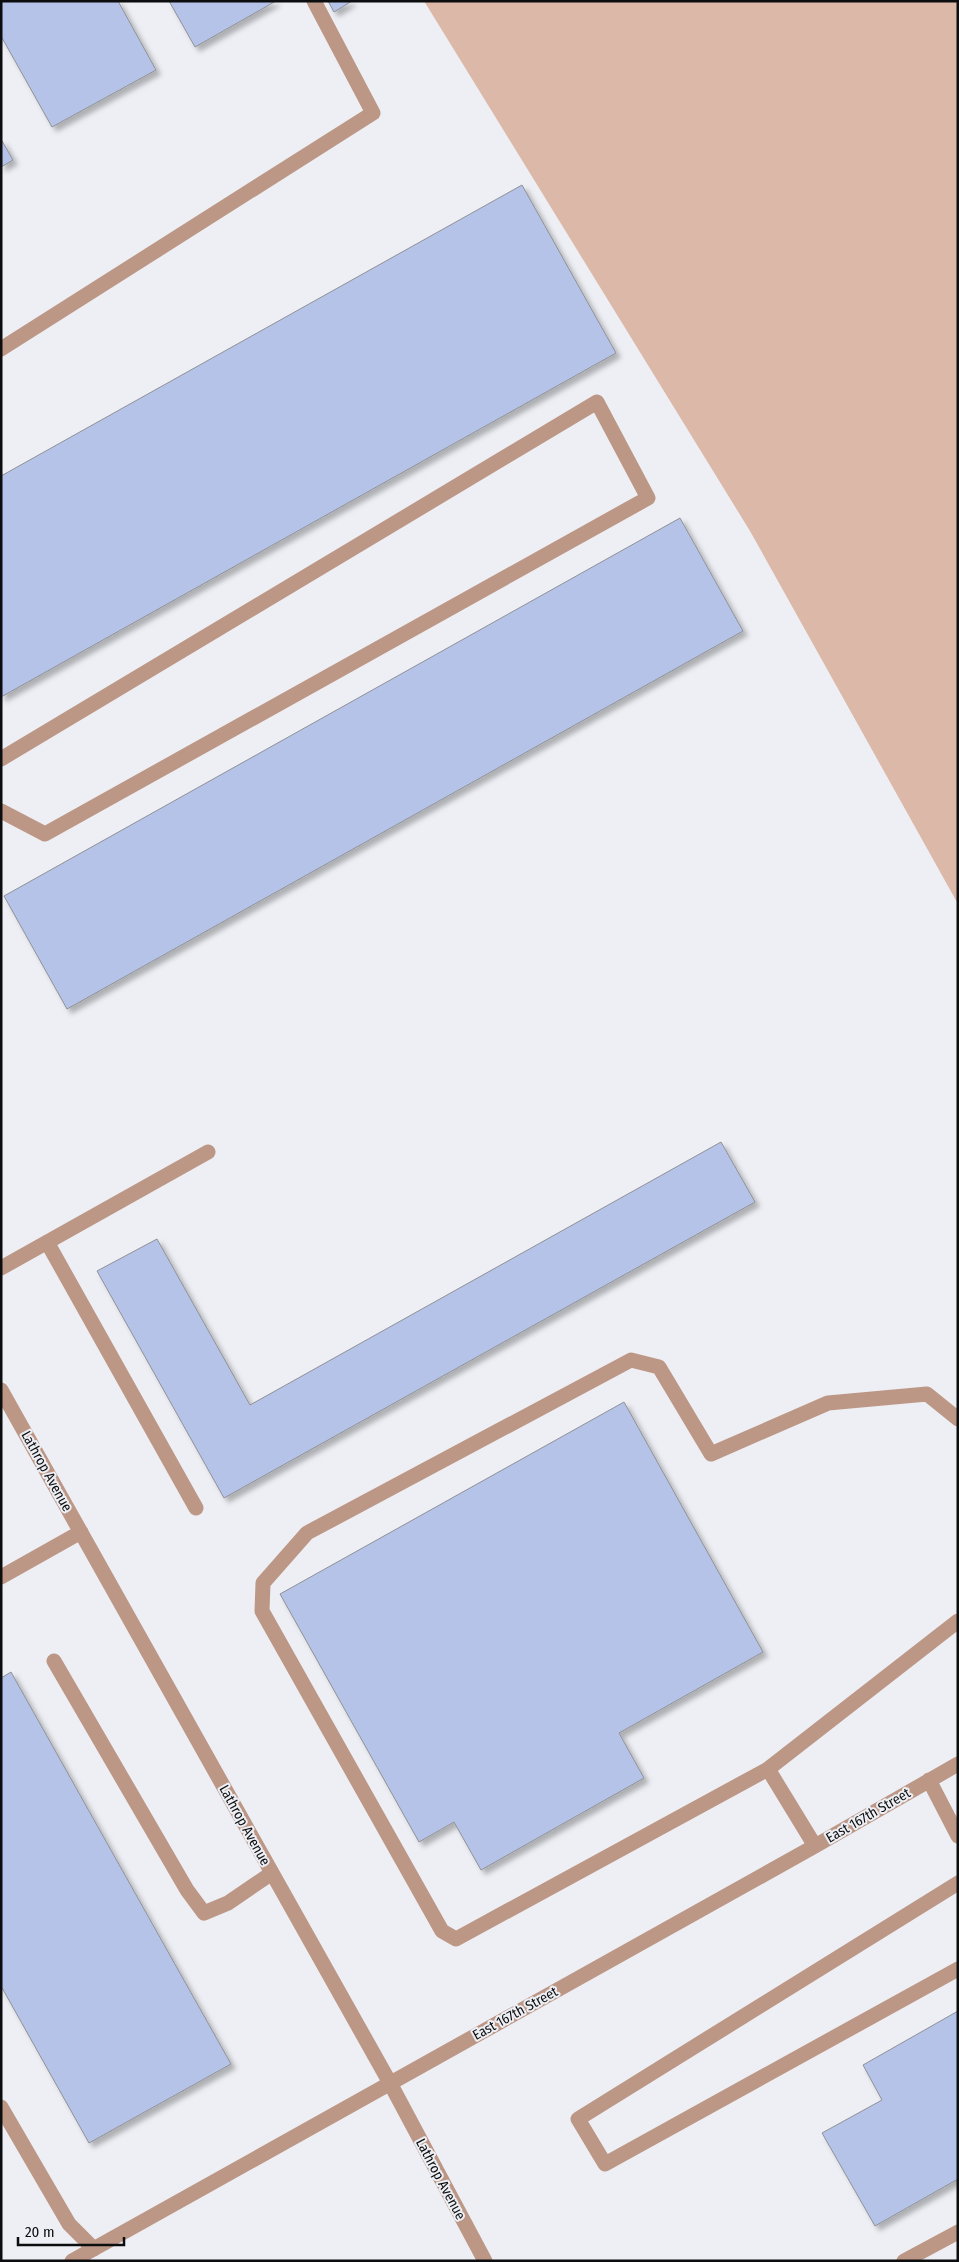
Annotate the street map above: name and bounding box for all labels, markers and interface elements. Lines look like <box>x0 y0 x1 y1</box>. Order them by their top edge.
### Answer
street label: Lathrop Avenue <box>17 1428 76 1515</box>
street label: Lathrop Avenue <box>215 1782 274 1869</box>
street label: East 167th Street <box>823 1784 914 1846</box>
street label: East 167th Street <box>470 1983 561 2044</box>
street label: Lathrop Avenue <box>412 2136 469 2223</box>
scale bar <box>18 2214 124 2246</box>
text: 20 m <box>25 2223 55 2241</box>

